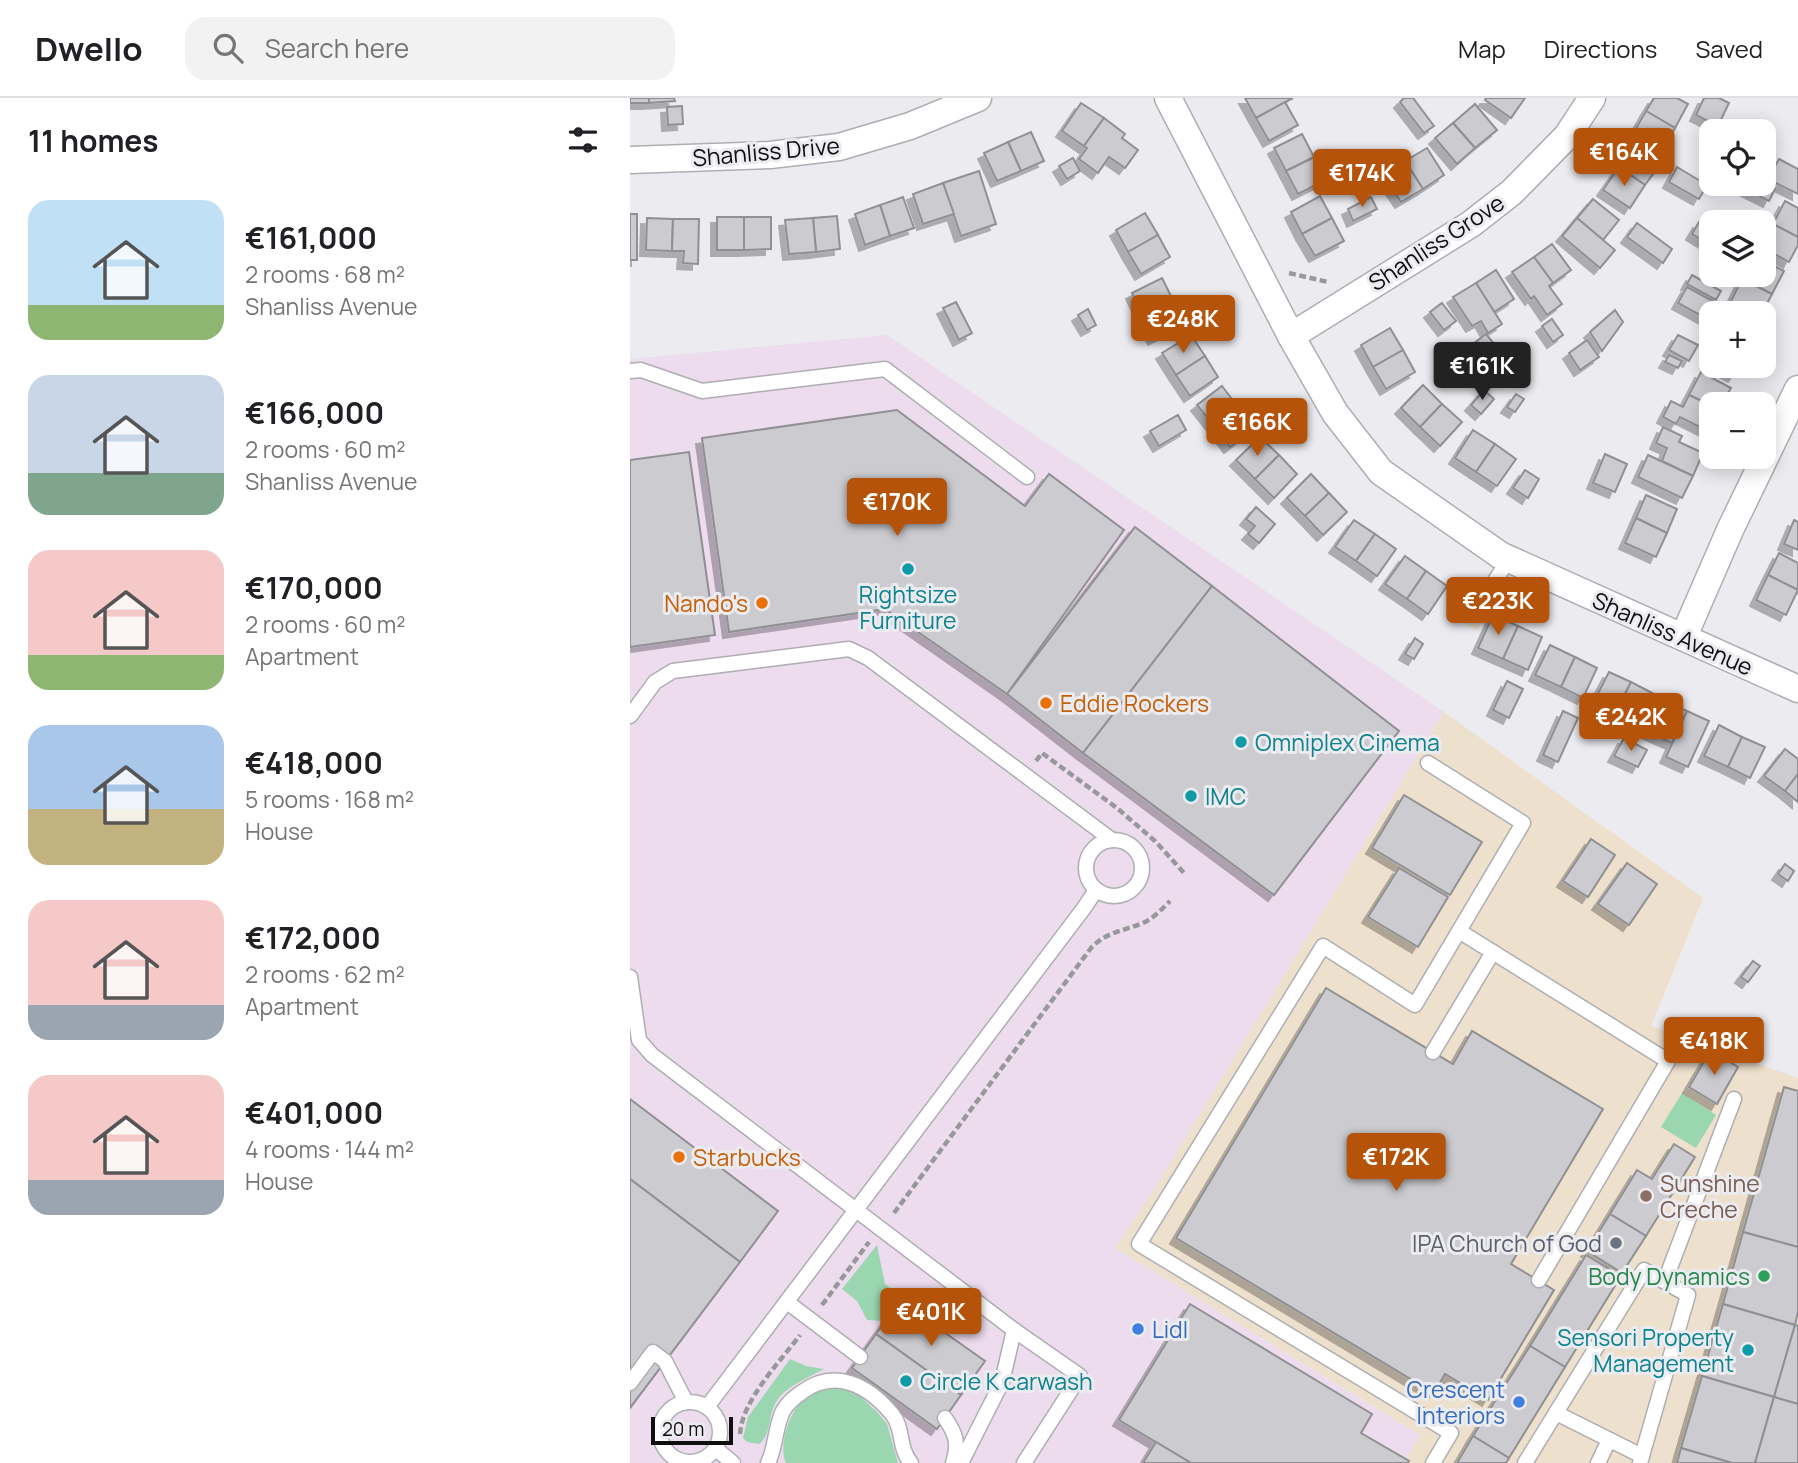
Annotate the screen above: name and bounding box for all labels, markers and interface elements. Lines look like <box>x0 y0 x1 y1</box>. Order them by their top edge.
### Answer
search box <box>185 17 675 80</box>
text: Dwello <box>35 26 143 71</box>
icon: search <box>209 29 247 67</box>
text: Search here <box>265 30 409 66</box>
text: Map <box>1458 32 1506 65</box>
text: Directions <box>1544 32 1657 65</box>
text: Saved <box>1695 32 1763 65</box>
map controls <box>1699 119 1776 469</box>
button: locate <box>1699 119 1776 196</box>
text: 11 homes <box>28 120 159 161</box>
icon: filters <box>564 121 602 159</box>
street label: Shanliss Drive <box>691 129 841 173</box>
pin: €164K <box>1575 129 1673 188</box>
text: €164K <box>1590 135 1658 167</box>
pin: €174K <box>1313 150 1411 209</box>
text: €174K <box>1329 156 1395 188</box>
street label: Shanliss Grove <box>1362 186 1510 298</box>
button: layers <box>1699 210 1776 287</box>
text: €161,000 <box>245 217 377 258</box>
icon: home <box>84 228 168 312</box>
text: 2 rooms · 68 m² <box>245 258 405 290</box>
text: Shanliss Avenue <box>245 290 418 322</box>
pin: €248K <box>1134 296 1232 355</box>
button: + <box>1699 301 1776 378</box>
text: €248K <box>1147 302 1219 334</box>
pin: €161K <box>1433 342 1531 402</box>
text: €161K <box>1450 349 1514 381</box>
text: €166,000 <box>245 392 384 433</box>
button: − <box>1699 392 1776 469</box>
pin: €166K <box>1208 398 1306 458</box>
icon: home <box>84 403 168 487</box>
text: €166K <box>1222 405 1292 437</box>
text: 2 rooms · 60 m² <box>245 433 406 465</box>
text: Shanliss Avenue <box>245 465 418 497</box>
pin: €170K <box>848 478 946 538</box>
text: €170K <box>863 485 931 517</box>
marker: Rightsize Furniture <box>900 561 916 577</box>
text: €170,000 <box>245 567 383 608</box>
icon: home <box>84 578 168 662</box>
place label: Rightsize Furniture <box>859 578 957 636</box>
pin: €223K <box>1449 578 1547 637</box>
street label: Shanliss Avenue <box>1588 583 1758 683</box>
text: €223K <box>1462 584 1534 616</box>
place label: Nando's <box>664 587 748 619</box>
marker: Nando's <box>754 595 770 611</box>
text: 2 rooms · 60 m² <box>245 608 406 640</box>
text: Apartment <box>245 640 359 672</box>
place label: Eddie Rockers <box>1060 687 1209 719</box>
pin: €242K <box>1582 694 1680 753</box>
marker: Eddie Rockers <box>1038 695 1054 711</box>
text: €242K <box>1595 700 1667 732</box>
place label: Omniplex Cinema <box>1255 726 1440 758</box>
marker: Omniplex Cinema <box>1233 734 1249 750</box>
text: €418,000 <box>245 742 383 783</box>
icon: home <box>84 753 168 837</box>
place label: IMC <box>1205 780 1246 812</box>
text: 5 rooms · 168 m² <box>245 783 414 815</box>
marker: IMC <box>1183 788 1199 804</box>
text: House <box>245 815 314 847</box>
text: €172,000 <box>245 917 381 958</box>
icon: home <box>84 928 168 1012</box>
text: 2 rooms · 62 m² <box>245 958 405 990</box>
text: Apartment <box>245 990 359 1022</box>
pin: €418K <box>1665 1018 1763 1077</box>
text: €418K <box>1680 1024 1748 1056</box>
text: €401,000 <box>245 1092 383 1133</box>
icon: home <box>84 1103 168 1187</box>
text: 4 rooms · 144 m² <box>245 1133 414 1165</box>
pin: €172K <box>1347 1134 1445 1193</box>
text: €172K <box>1363 1140 1429 1172</box>
place label: Starbucks <box>693 1141 801 1173</box>
marker: Starbucks <box>671 1149 687 1165</box>
text: House <box>245 1165 314 1197</box>
place label: Sunshine Creche <box>1660 1167 1760 1225</box>
marker: Sunshine Creche <box>1638 1188 1654 1204</box>
place label: IPA Church of God <box>1412 1227 1602 1259</box>
marker: IPA Church of God <box>1608 1235 1624 1251</box>
place label: Body Dynamics <box>1588 1260 1750 1292</box>
marker: Body Dynamics <box>1756 1268 1772 1284</box>
pin: €401K <box>882 1288 980 1348</box>
text: €401K <box>896 1295 966 1327</box>
place label: Lidl <box>1152 1313 1188 1345</box>
marker: Lidl <box>1130 1321 1146 1337</box>
place label: Sensori Property Management <box>1557 1321 1734 1379</box>
marker: Sensori Property Management <box>1740 1342 1756 1358</box>
place label: Circle K carwash <box>920 1365 1093 1397</box>
marker: Circle K carwash <box>898 1373 914 1389</box>
place label: Crescent Interiors <box>1407 1373 1505 1431</box>
marker: Crescent Interiors <box>1511 1394 1527 1410</box>
scale bar <box>651 1414 733 1446</box>
text: 20 m <box>662 1416 704 1442</box>

